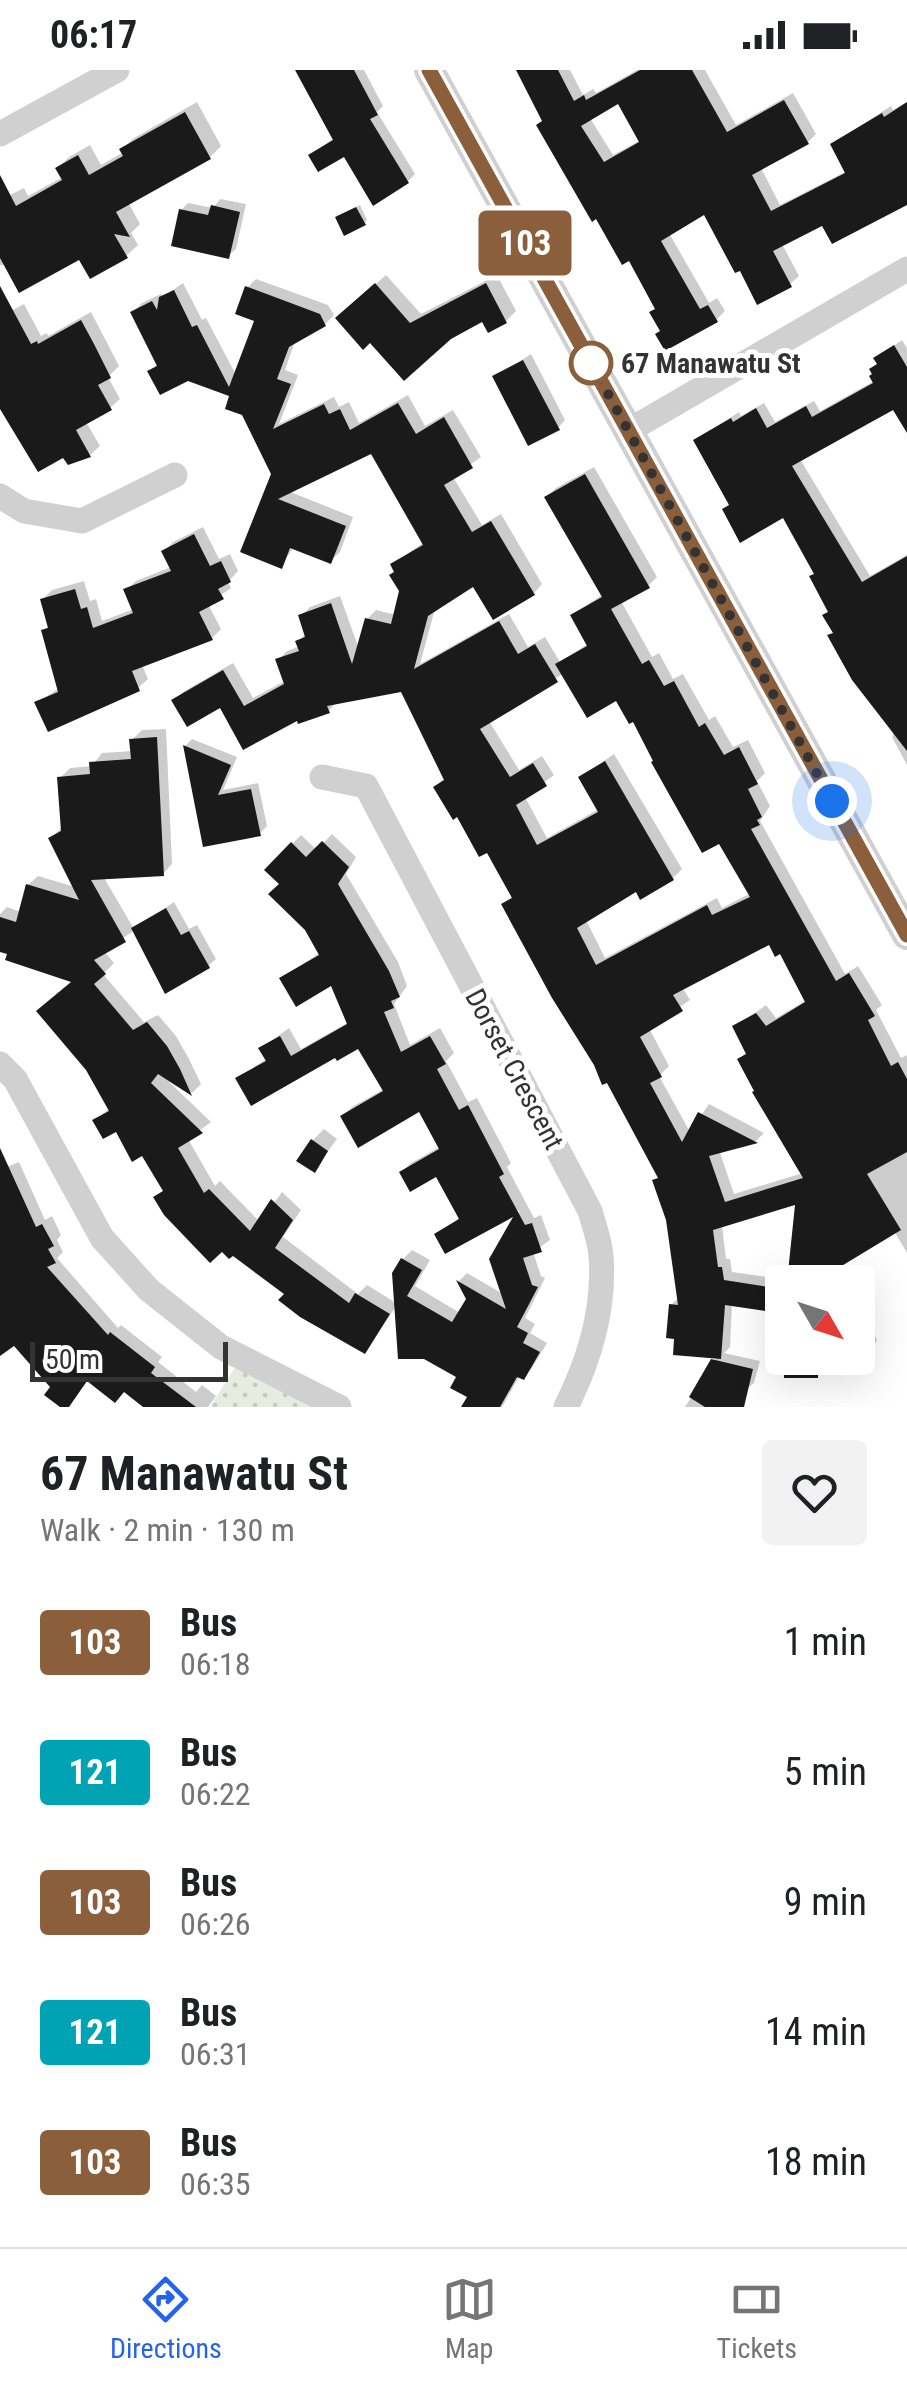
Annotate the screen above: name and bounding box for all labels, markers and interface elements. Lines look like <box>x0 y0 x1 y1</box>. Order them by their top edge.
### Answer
text: 06:17 <box>50 13 137 57</box>
line badge: 103 <box>468 210 582 276</box>
text: 103 <box>498 223 552 264</box>
marker: 67 Manawatu St <box>570 342 612 384</box>
place label: 67 Manawatu St <box>621 347 801 380</box>
your location <box>807 776 857 826</box>
street label: Dorset Crescent <box>458 983 571 1155</box>
north arrow <box>765 1265 875 1375</box>
map controls <box>765 1265 875 1375</box>
scale bar <box>30 1337 228 1382</box>
text: 50 m <box>45 1343 100 1376</box>
button: heart <box>762 1440 867 1545</box>
text: 67 Manawatu St <box>40 1445 348 1502</box>
text: Walk · 2 min · 130 m <box>40 1511 295 1549</box>
text: Bus <box>180 1601 237 1645</box>
text: 1 min <box>784 1620 867 1664</box>
text: 103 <box>68 1622 122 1663</box>
text: 06:18 <box>180 1645 251 1683</box>
text: Bus <box>180 1731 237 1775</box>
text: 5 min <box>784 1750 867 1794</box>
text: 121 <box>68 1752 122 1793</box>
text: 06:22 <box>180 1775 251 1813</box>
text: Bus <box>180 1861 237 1905</box>
text: 9 min <box>784 1880 867 1924</box>
text: 103 <box>68 1882 122 1923</box>
text: 06:26 <box>180 1905 251 1943</box>
text: Bus <box>180 1991 237 2035</box>
text: 14 min <box>765 2010 867 2054</box>
text: 121 <box>68 2012 122 2053</box>
text: 06:31 <box>180 2035 251 2073</box>
text: Bus <box>180 2121 237 2165</box>
text: 18 min <box>765 2140 867 2184</box>
text: 103 <box>68 2142 122 2183</box>
text: 06:35 <box>180 2165 251 2203</box>
tab: Directions <box>110 2272 222 2365</box>
tab: Map <box>442 2272 497 2365</box>
tab: Tickets <box>717 2272 797 2365</box>

